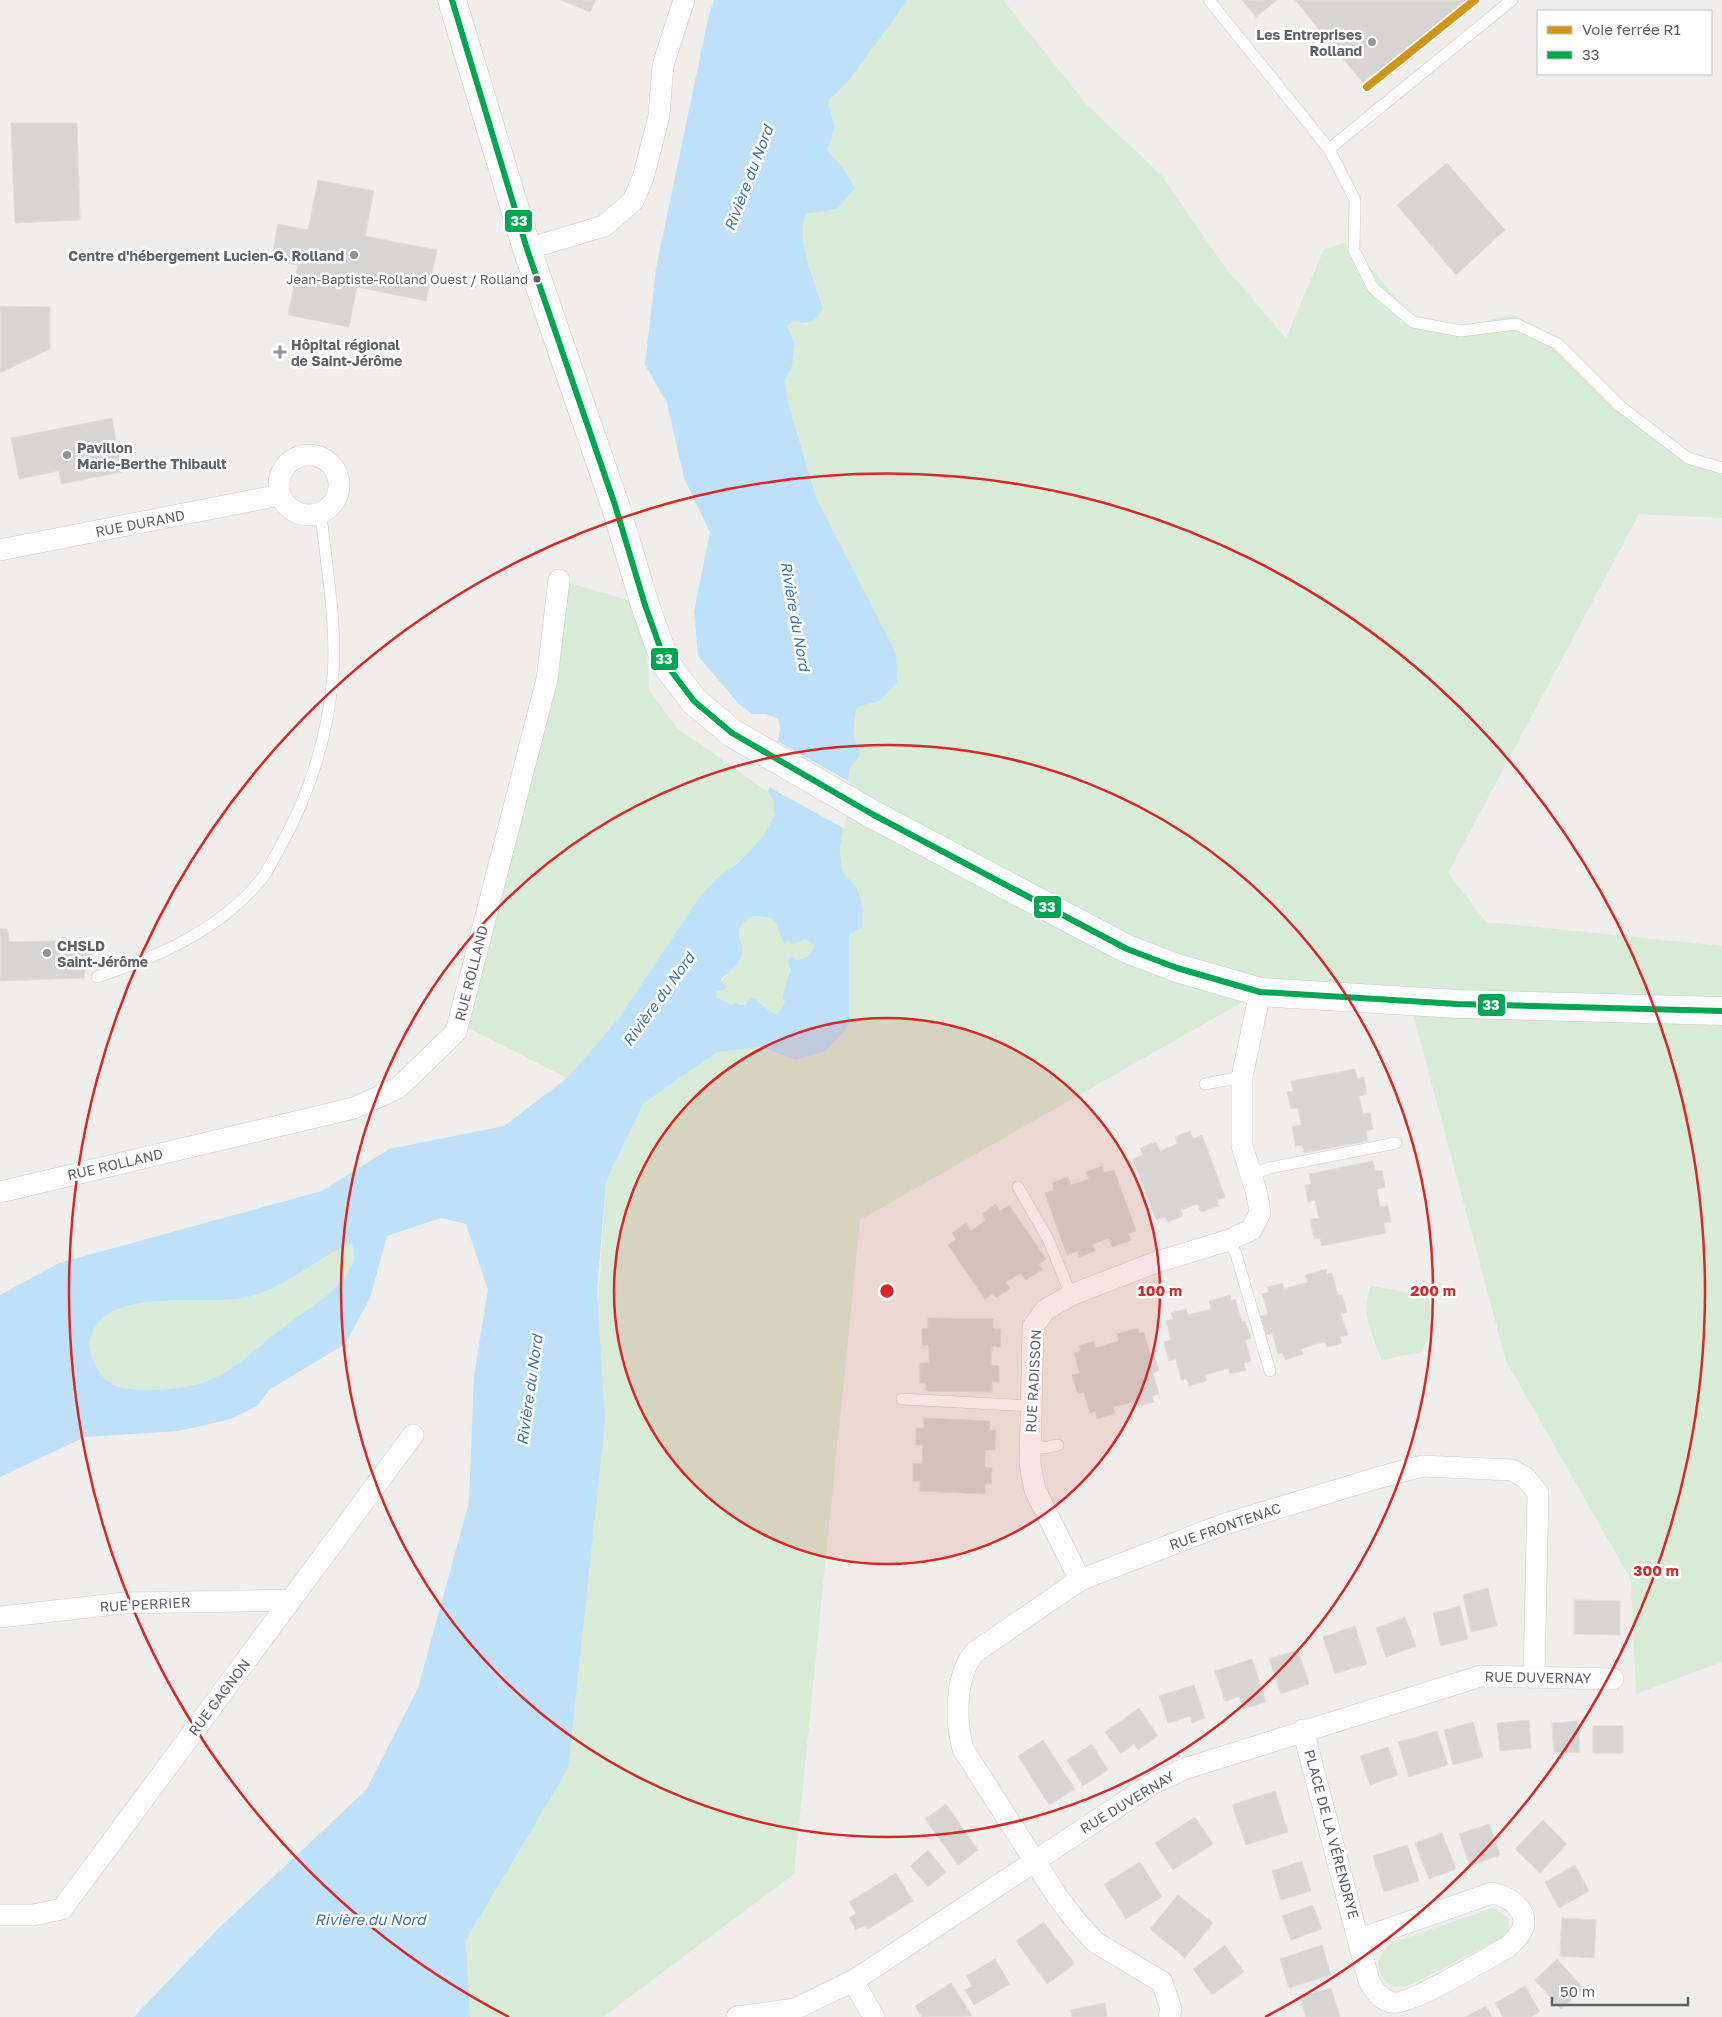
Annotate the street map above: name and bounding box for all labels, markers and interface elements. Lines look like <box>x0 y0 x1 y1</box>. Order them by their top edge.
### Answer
legend <box>1537 10 1712 75</box>
text: Voie ferrée R1 <box>1582 20 1681 38</box>
place label: Les Entreprises Rolland <box>1256 26 1362 59</box>
marker: Les Entreprises Rolland <box>1366 36 1378 48</box>
text: 33 <box>1582 45 1600 63</box>
water label: Rivière du Nord <box>720 121 777 233</box>
line badge: 33 <box>504 209 533 233</box>
text: 33 <box>510 212 528 229</box>
place label: Centre d'hébergement Lucien-G. Rolland <box>68 247 344 264</box>
marker: Centre d'hébergement Lucien-G. Rolland <box>348 249 360 261</box>
place label: Jean-Baptiste-Rolland Ouest / Rolland <box>286 271 528 287</box>
marker: Jean-Baptiste-Rolland Ouest / Rolland <box>532 274 542 284</box>
place label: Hôpital régional de Saint-Jérôme <box>291 336 402 369</box>
marker: Hôpital régional de Saint-Jérôme <box>273 345 287 359</box>
place label: Pavillon Marie-Berthe Thibault <box>77 439 227 472</box>
marker: Pavillon Marie-Berthe Thibault <box>61 449 73 461</box>
street label: RUE DURAND <box>94 506 186 540</box>
water label: Rivière du Nord <box>778 560 815 674</box>
line badge: 33 <box>650 647 679 671</box>
text: 33 <box>655 650 673 667</box>
line badge: 33 <box>1033 895 1062 919</box>
text: 33 <box>1038 898 1056 915</box>
street label: RUE ROLLAND <box>451 924 491 1022</box>
place label: CHSLD Saint-Jérôme <box>57 937 148 970</box>
marker: CHSLD Saint-Jérôme <box>41 947 53 959</box>
water label: Rivière du Nord <box>618 947 699 1049</box>
line badge: 33 <box>1477 993 1506 1017</box>
text: 33 <box>1482 996 1500 1013</box>
street label: RUE ROLLAND <box>65 1145 165 1183</box>
text: 100 m <box>1138 1281 1182 1299</box>
text: 200 m <box>1410 1281 1456 1299</box>
centre of rings <box>878 1282 896 1300</box>
street label: RUE RADISSON <box>1022 1329 1044 1433</box>
water label: Rivière du Nord <box>512 1332 546 1446</box>
street label: RUE FRONTENAC <box>1167 1499 1283 1553</box>
text: 300 m <box>1633 1561 1679 1579</box>
street label: RUE PERRIER <box>99 1593 191 1615</box>
street label: RUE GAGNON <box>185 1655 253 1739</box>
street label: RUE DUVERNAY <box>1485 1668 1592 1686</box>
street label: PLACE DE LA VÉRENDRYE <box>1301 1748 1363 1920</box>
street label: RUE DUVERNAY <box>1077 1767 1177 1837</box>
water label: Rivière du Nord <box>315 1910 427 1928</box>
scale bar <box>1552 1974 1688 2006</box>
text: 50 m <box>1560 1982 1595 2000</box>

